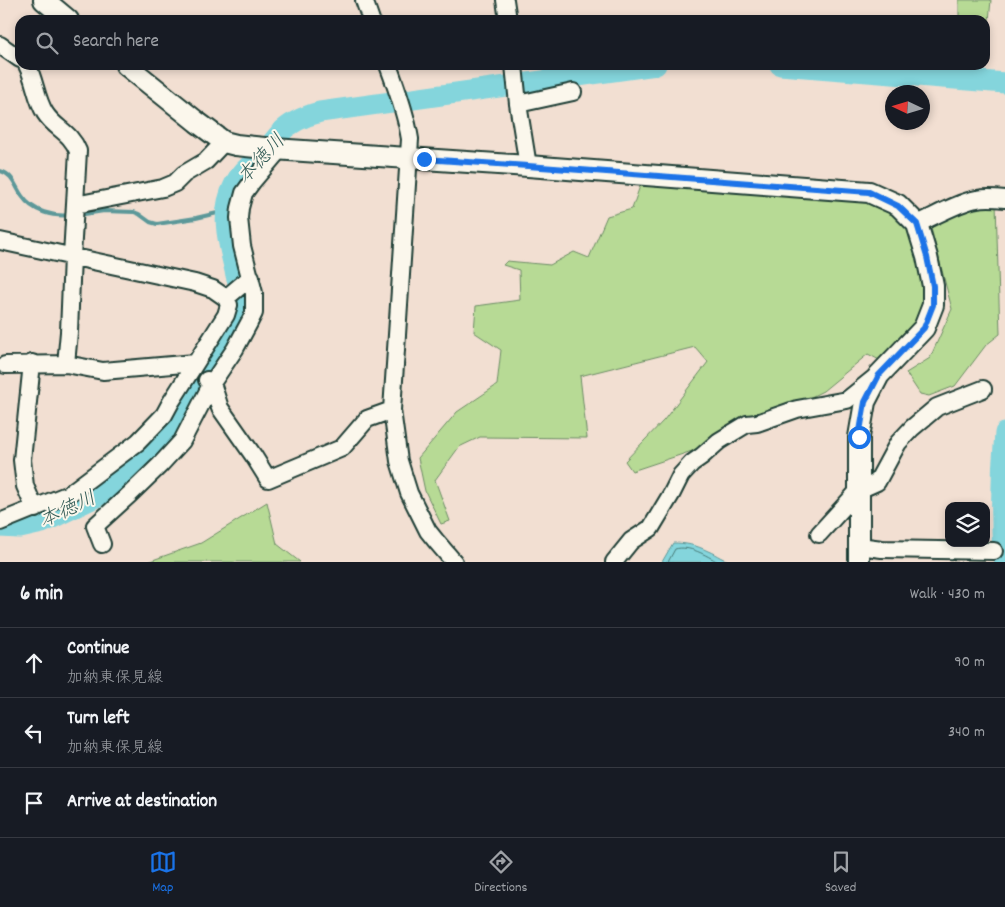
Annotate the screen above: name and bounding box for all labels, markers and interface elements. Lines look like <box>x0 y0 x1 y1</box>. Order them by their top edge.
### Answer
search box <box>15 15 990 70</box>
icon: search <box>33 29 61 57</box>
text: Search here <box>73 29 159 56</box>
north arrow <box>885 85 930 130</box>
water label: 本徳川 <box>231 129 293 192</box>
route end <box>413 148 436 171</box>
route start <box>848 426 871 449</box>
water label: 本徳川 <box>35 485 101 536</box>
map controls <box>945 502 990 547</box>
button: layers <box>945 502 990 547</box>
text: 6 min <box>20 580 63 610</box>
text: Walk · 430 m <box>910 583 985 606</box>
text: Continue <box>67 636 129 663</box>
icon: ahead <box>20 649 48 677</box>
text: 90 m <box>954 651 985 674</box>
text: 加納東保見線 <box>67 667 163 690</box>
text: Turn left <box>67 706 130 733</box>
icon: left <box>20 719 48 747</box>
text: 340 m <box>948 721 985 744</box>
text: 加納東保見線 <box>67 737 163 760</box>
icon: arrive <box>20 789 48 817</box>
text: Arrive at destination <box>67 789 217 816</box>
tab: Map <box>149 848 177 898</box>
tab: Directions <box>474 848 527 898</box>
tab: Saved <box>825 848 856 898</box>

